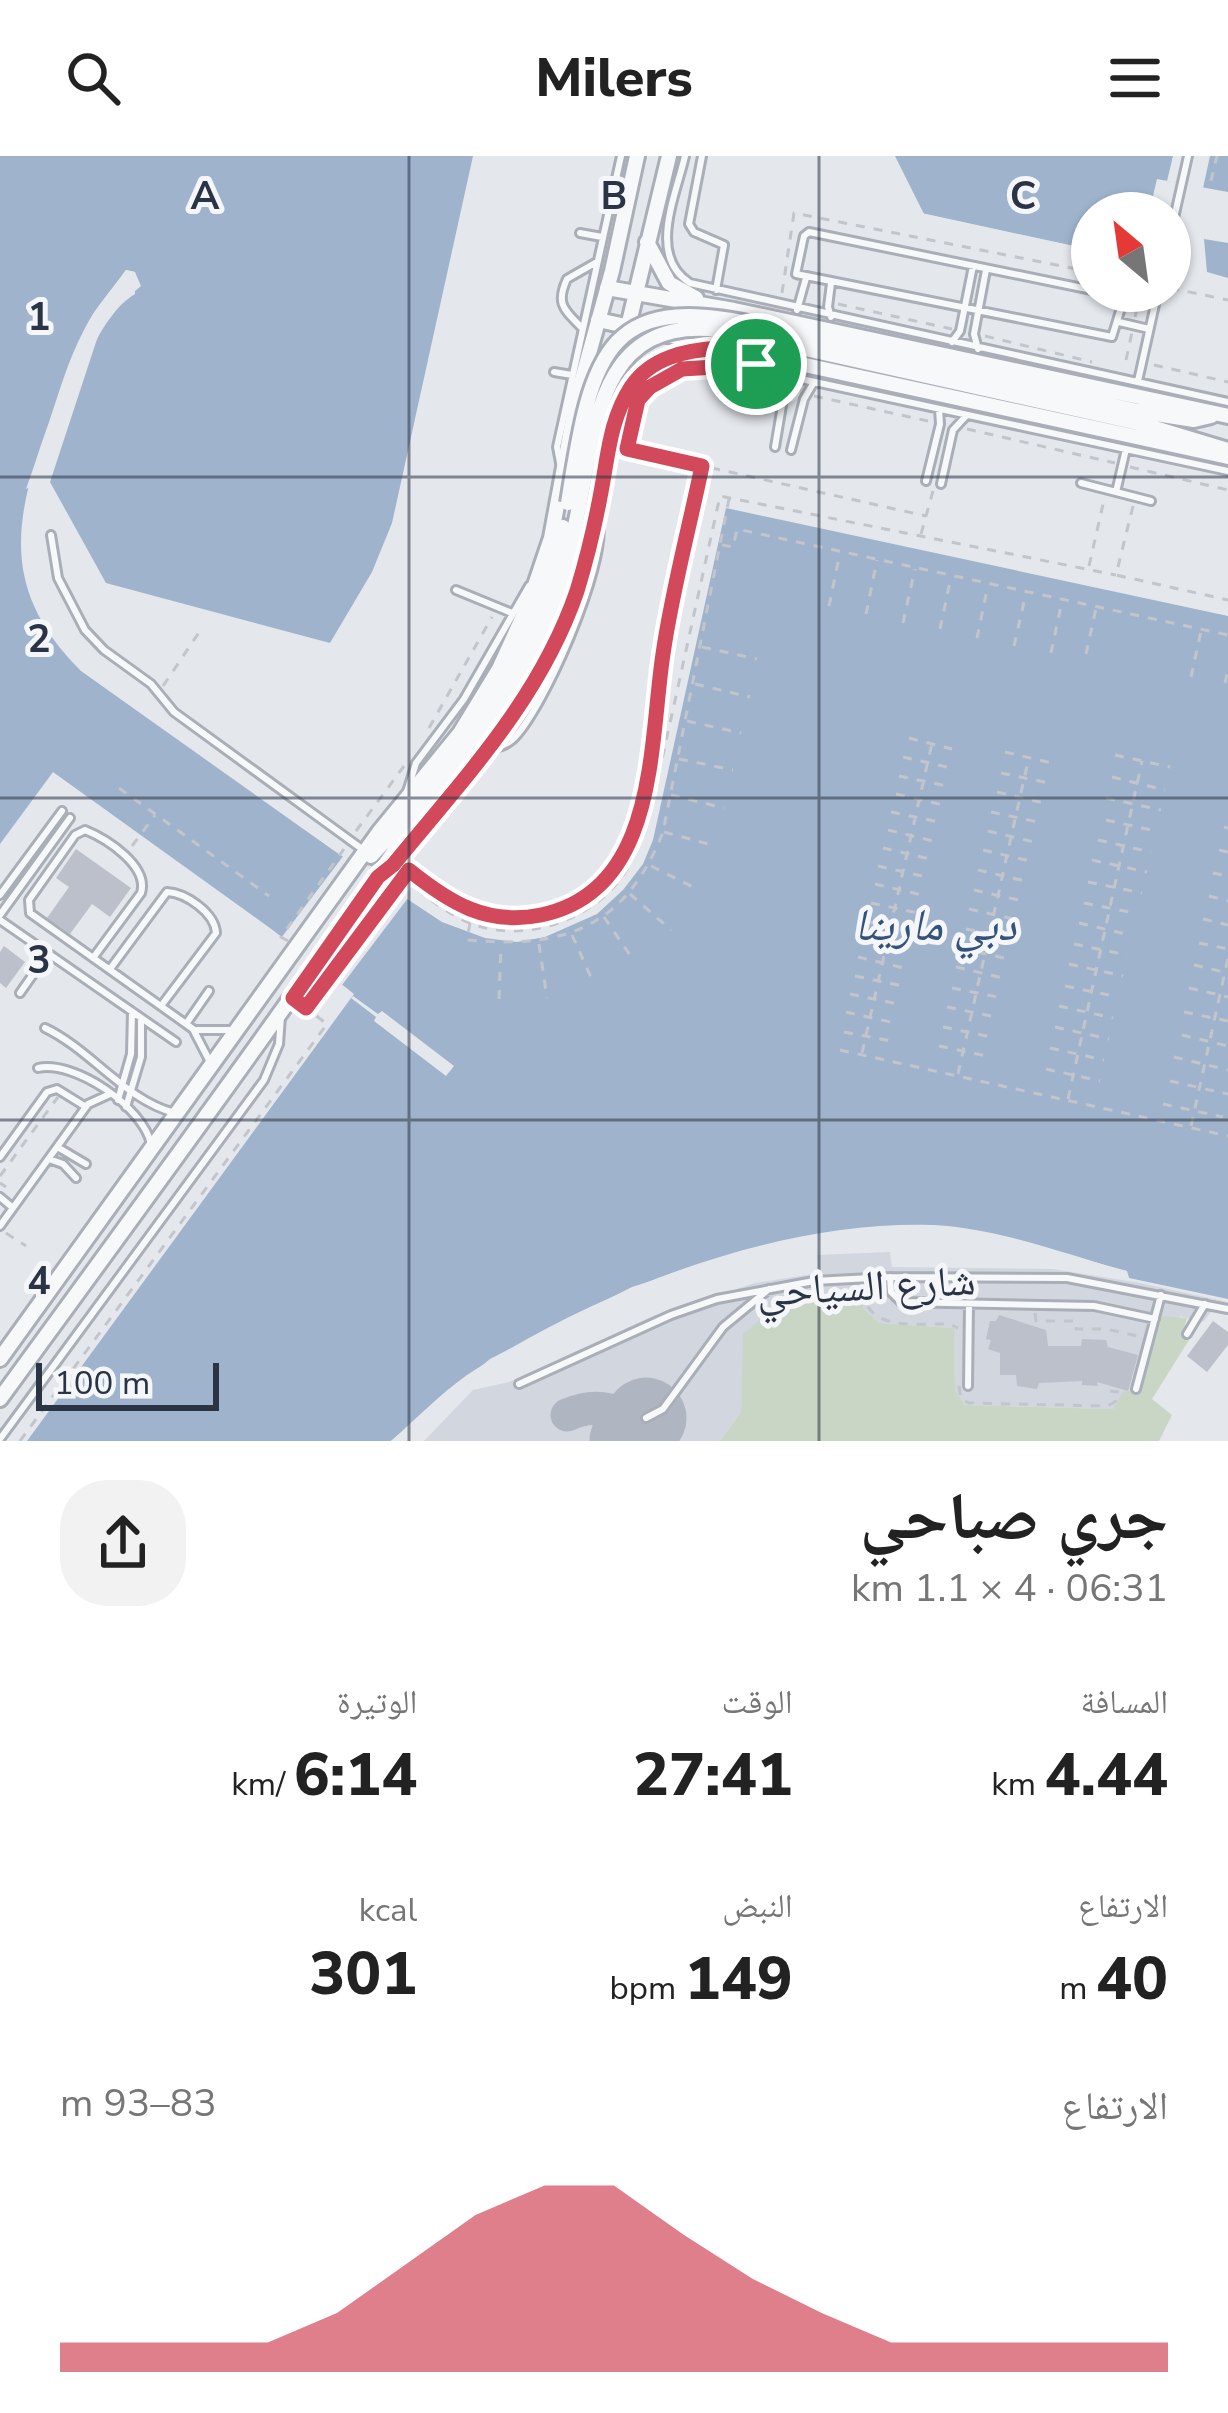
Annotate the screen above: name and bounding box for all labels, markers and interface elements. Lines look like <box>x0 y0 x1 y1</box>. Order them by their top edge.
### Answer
text: Milers <box>535 41 693 115</box>
icon: search <box>60 45 126 111</box>
icon: menu <box>1102 45 1168 111</box>
text: A <box>190 170 220 223</box>
text: B <box>601 170 627 223</box>
text: C <box>1010 170 1036 223</box>
north arrow <box>1071 192 1191 312</box>
map controls <box>1071 192 1191 312</box>
text: 1 <box>27 291 51 344</box>
pin <box>705 313 807 415</box>
icon: arrive <box>723 331 789 397</box>
text: 2 <box>27 613 51 666</box>
water label: دبي مارينا <box>854 895 1017 960</box>
text: 3 <box>27 934 51 987</box>
street label: شارع السياحي <box>755 1252 977 1324</box>
text: 4 <box>27 1255 51 1308</box>
scale bar <box>36 1357 219 1410</box>
text: 100 m <box>54 1361 150 1406</box>
text: جري صباحي <box>860 1472 1168 1562</box>
button: share <box>60 1480 186 1606</box>
text: 06:31 · 4 × 1.1 km <box>851 1562 1168 1615</box>
text: الوتيرة <box>337 1680 417 1725</box>
text: الوقت <box>722 1680 793 1725</box>
text: المسافة <box>1081 1680 1168 1725</box>
text: 6:14 <box>294 1734 417 1816</box>
text: 27:41 <box>633 1734 793 1816</box>
text: 4.44 <box>1044 1734 1168 1816</box>
text: /km <box>231 1762 294 1807</box>
text: km <box>991 1762 1044 1807</box>
text: النبض <box>722 1884 793 1929</box>
text: الارتفاع <box>1078 1884 1168 1929</box>
text: kcal <box>359 1888 417 1933</box>
text: 301 <box>309 1933 417 2015</box>
text: 149 <box>685 1938 793 2020</box>
text: 40 <box>1096 1938 1168 2020</box>
text: bpm <box>609 1966 685 2011</box>
text: m <box>1059 1966 1096 2011</box>
text: 83–93 m <box>60 2077 217 2130</box>
text: الارتفاع <box>1062 2080 1168 2133</box>

